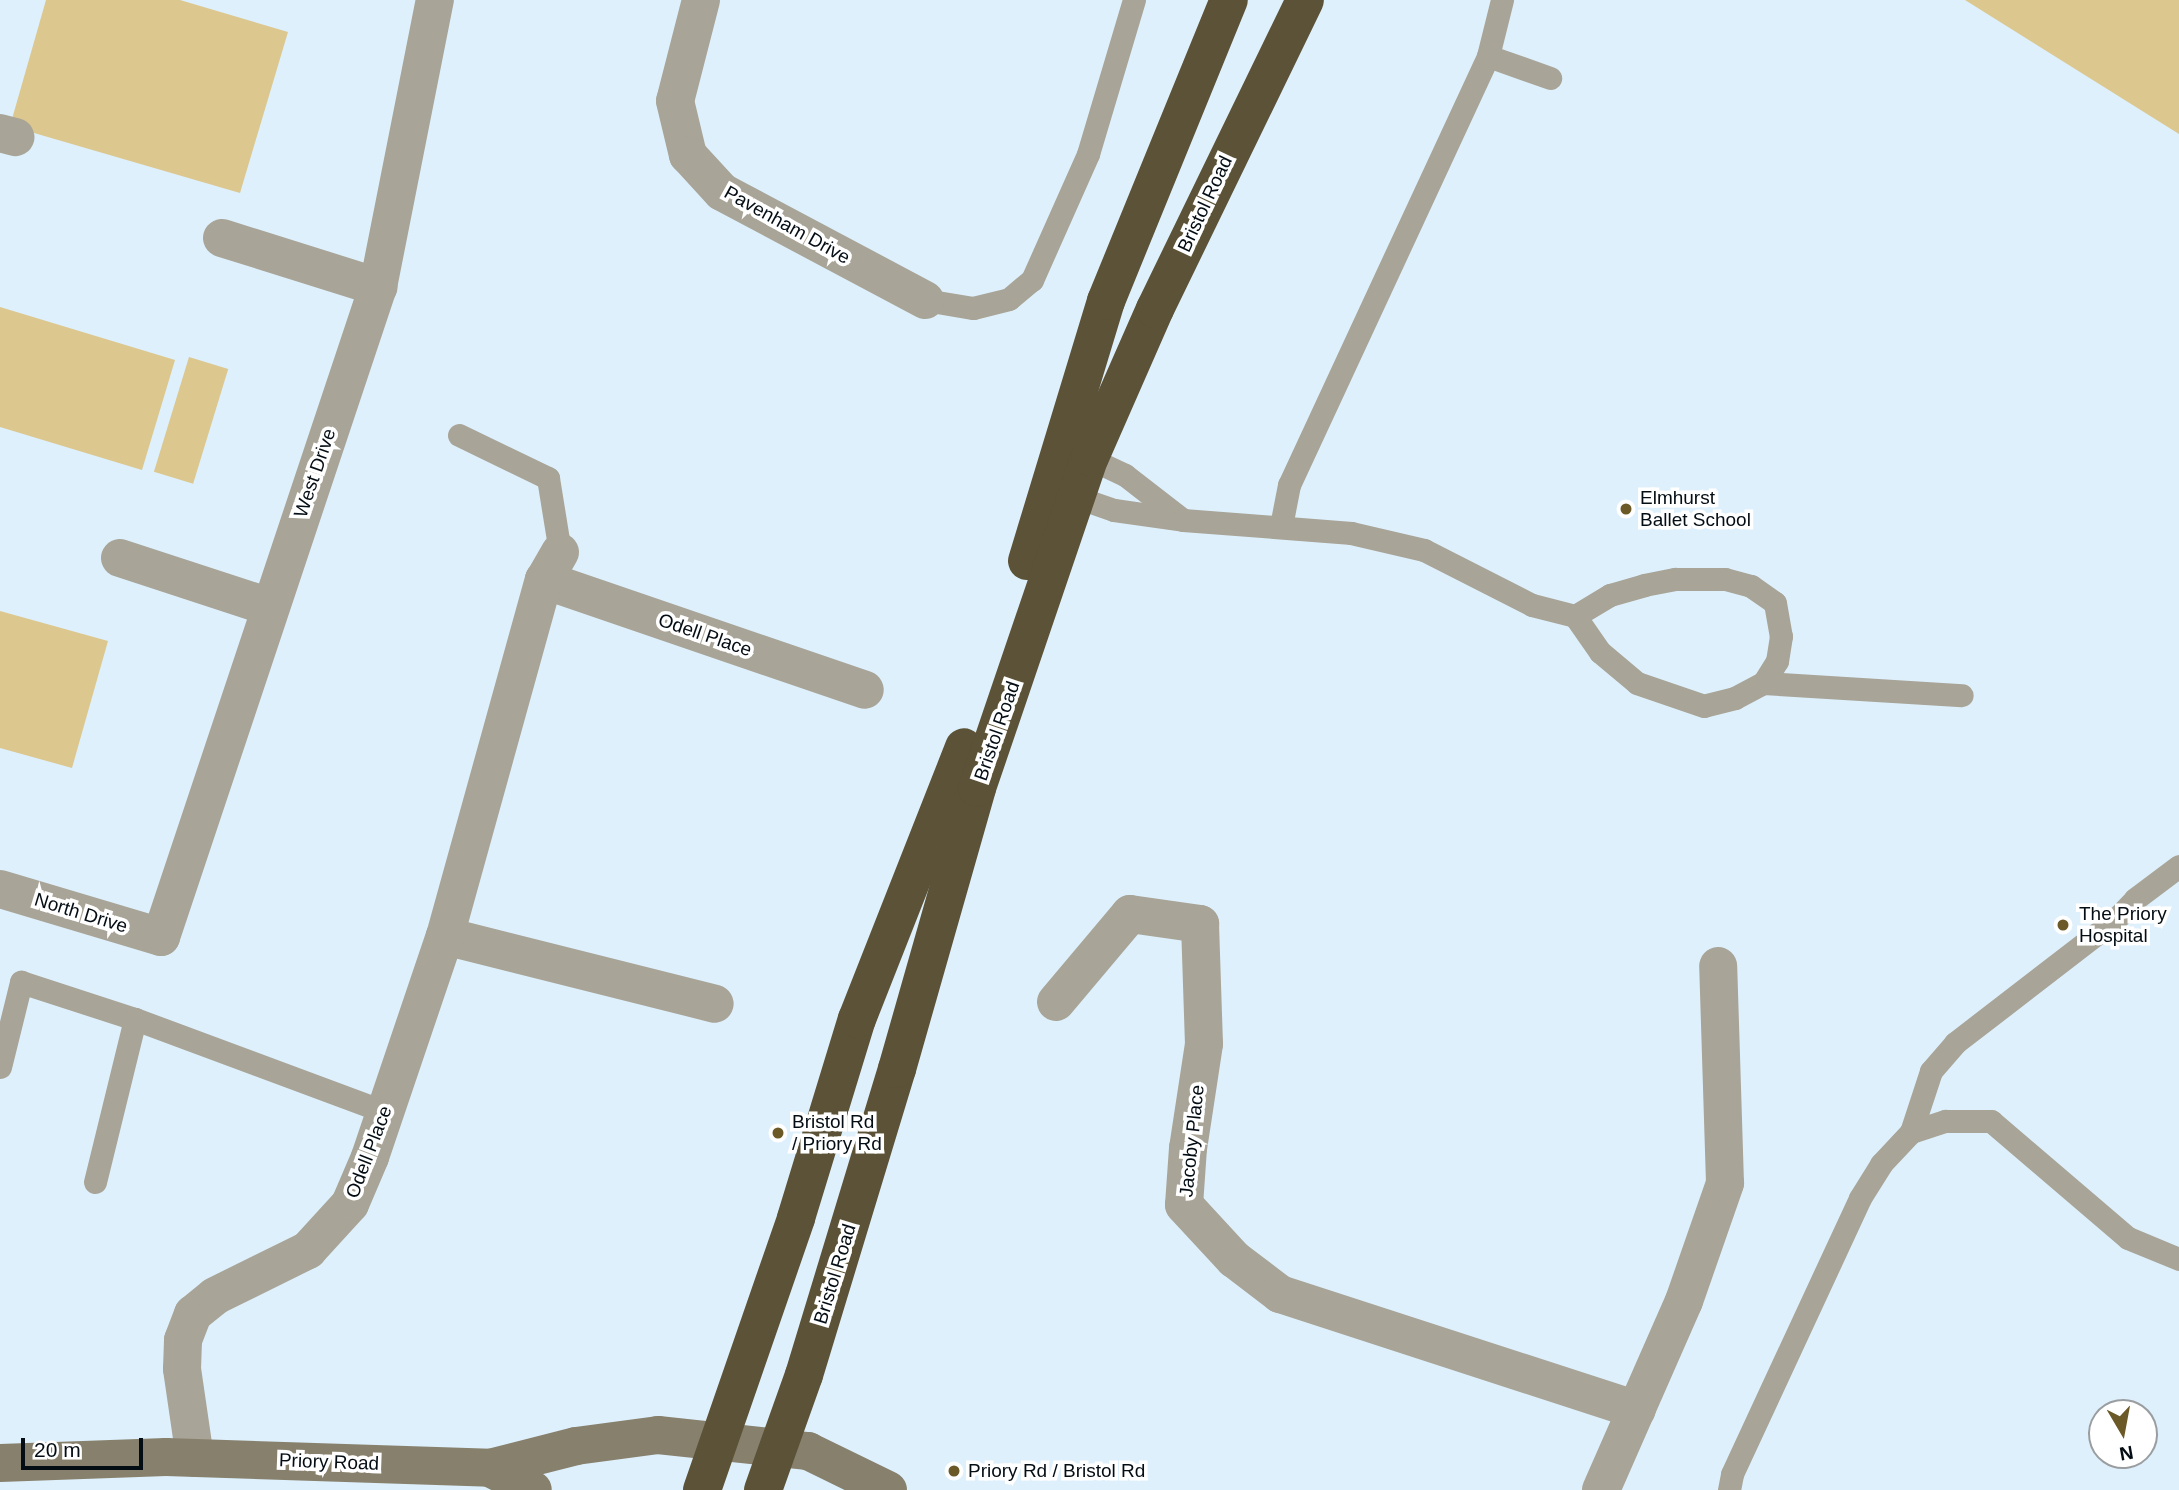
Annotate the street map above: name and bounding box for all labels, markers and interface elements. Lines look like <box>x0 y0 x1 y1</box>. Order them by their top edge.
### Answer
street label: Bristol Road <box>1173 152 1237 256</box>
street label: Pavenham Drive <box>720 181 854 269</box>
street label: West Drive <box>289 426 341 520</box>
place label: Elmhurst Ballet School <box>1640 487 1751 531</box>
marker: Elmhurst Ballet School <box>1618 501 1634 517</box>
street label: Odell Place <box>655 608 755 662</box>
street label: Bristol Road <box>969 678 1025 784</box>
street label: North Drive <box>32 888 130 938</box>
place label: The Priory Hospital <box>2079 903 2167 947</box>
marker: The Priory Hospital <box>2053 915 2073 935</box>
street label: Jacoby Place <box>1175 1084 1209 1198</box>
street label: Odell Place <box>341 1103 397 1201</box>
place label: Bristol Rd / Priory Rd <box>792 1111 882 1155</box>
marker: Bristol Rd / Priory Rd <box>770 1125 786 1141</box>
street label: Bristol Road <box>809 1221 861 1327</box>
north arrow <box>2088 1399 2158 1469</box>
scale bar <box>24 1424 147 1468</box>
text: 20 m <box>34 1438 81 1461</box>
text: N <box>2118 1442 2135 1465</box>
street label: Priory Road <box>278 1449 380 1475</box>
place label: Priory Rd / Bristol Rd <box>968 1460 1145 1482</box>
marker: Priory Rd / Bristol Rd <box>946 1463 962 1479</box>

